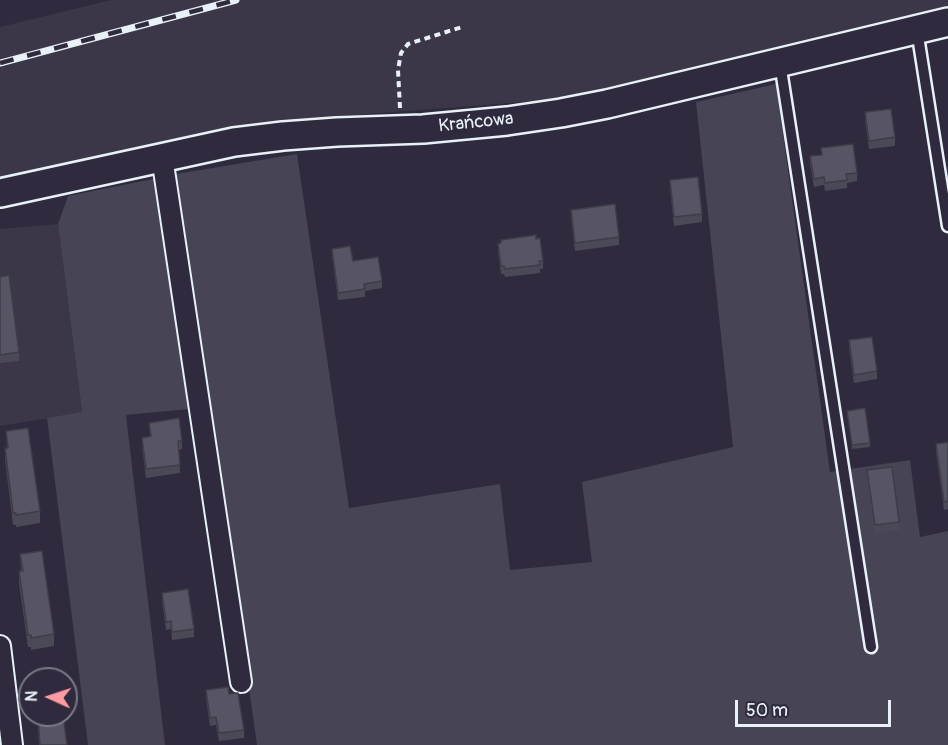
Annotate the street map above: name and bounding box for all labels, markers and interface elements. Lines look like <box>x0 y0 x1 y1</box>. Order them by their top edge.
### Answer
street label: Krańcowa <box>437 108 515 138</box>
north arrow <box>18 667 78 727</box>
scale bar <box>738 688 894 726</box>
text: N <box>22 690 42 702</box>
text: 50 m <box>746 699 788 722</box>

